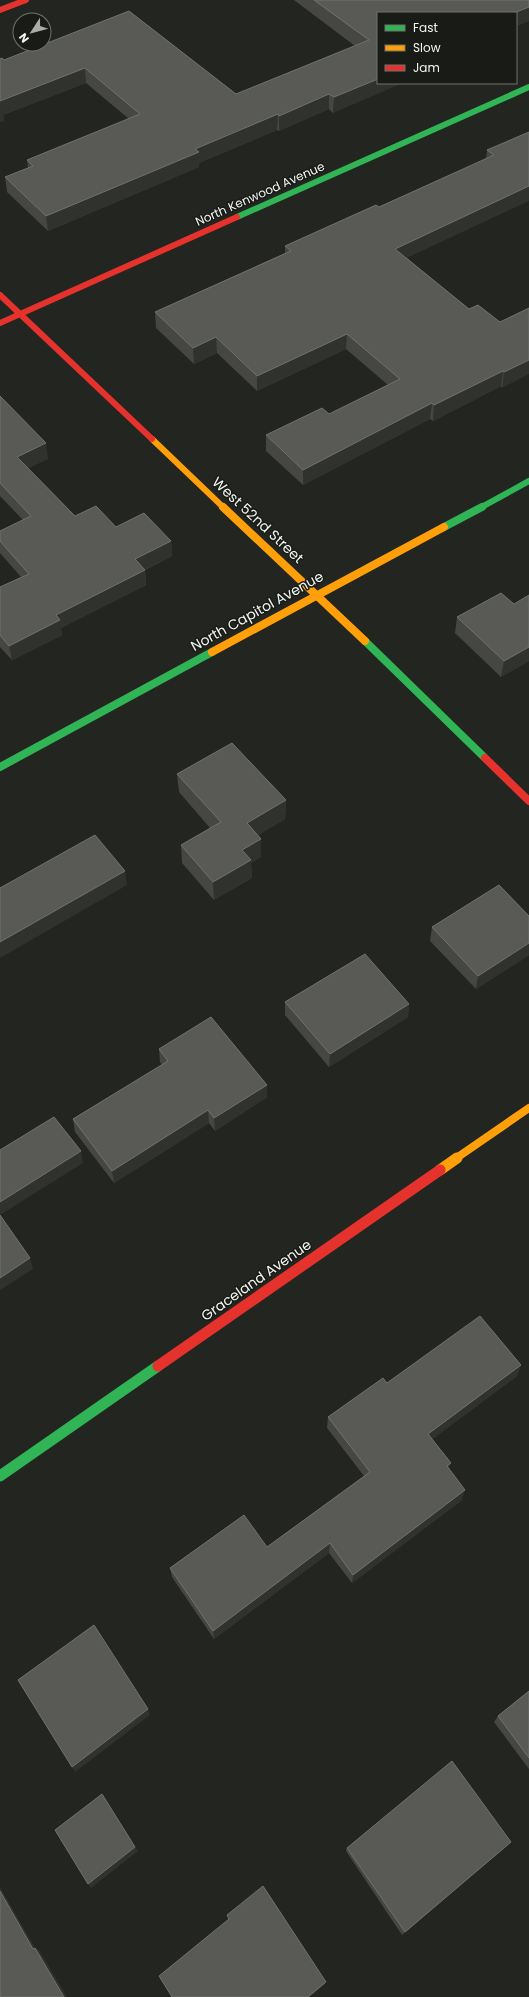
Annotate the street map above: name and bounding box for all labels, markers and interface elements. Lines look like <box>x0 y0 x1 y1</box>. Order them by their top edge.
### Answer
north arrow <box>12 12 52 52</box>
legend <box>377 12 517 84</box>
text: Fast <box>413 19 438 36</box>
text: N <box>15 30 33 46</box>
text: Slow <box>413 39 441 56</box>
text: Jam <box>413 59 440 76</box>
street label: North Kenwood Avenue <box>193 157 327 230</box>
street label: West 52nd Street <box>208 472 308 568</box>
street label: North Capitol Avenue <box>187 566 327 656</box>
street label: Graceland Avenue <box>197 1234 315 1326</box>

